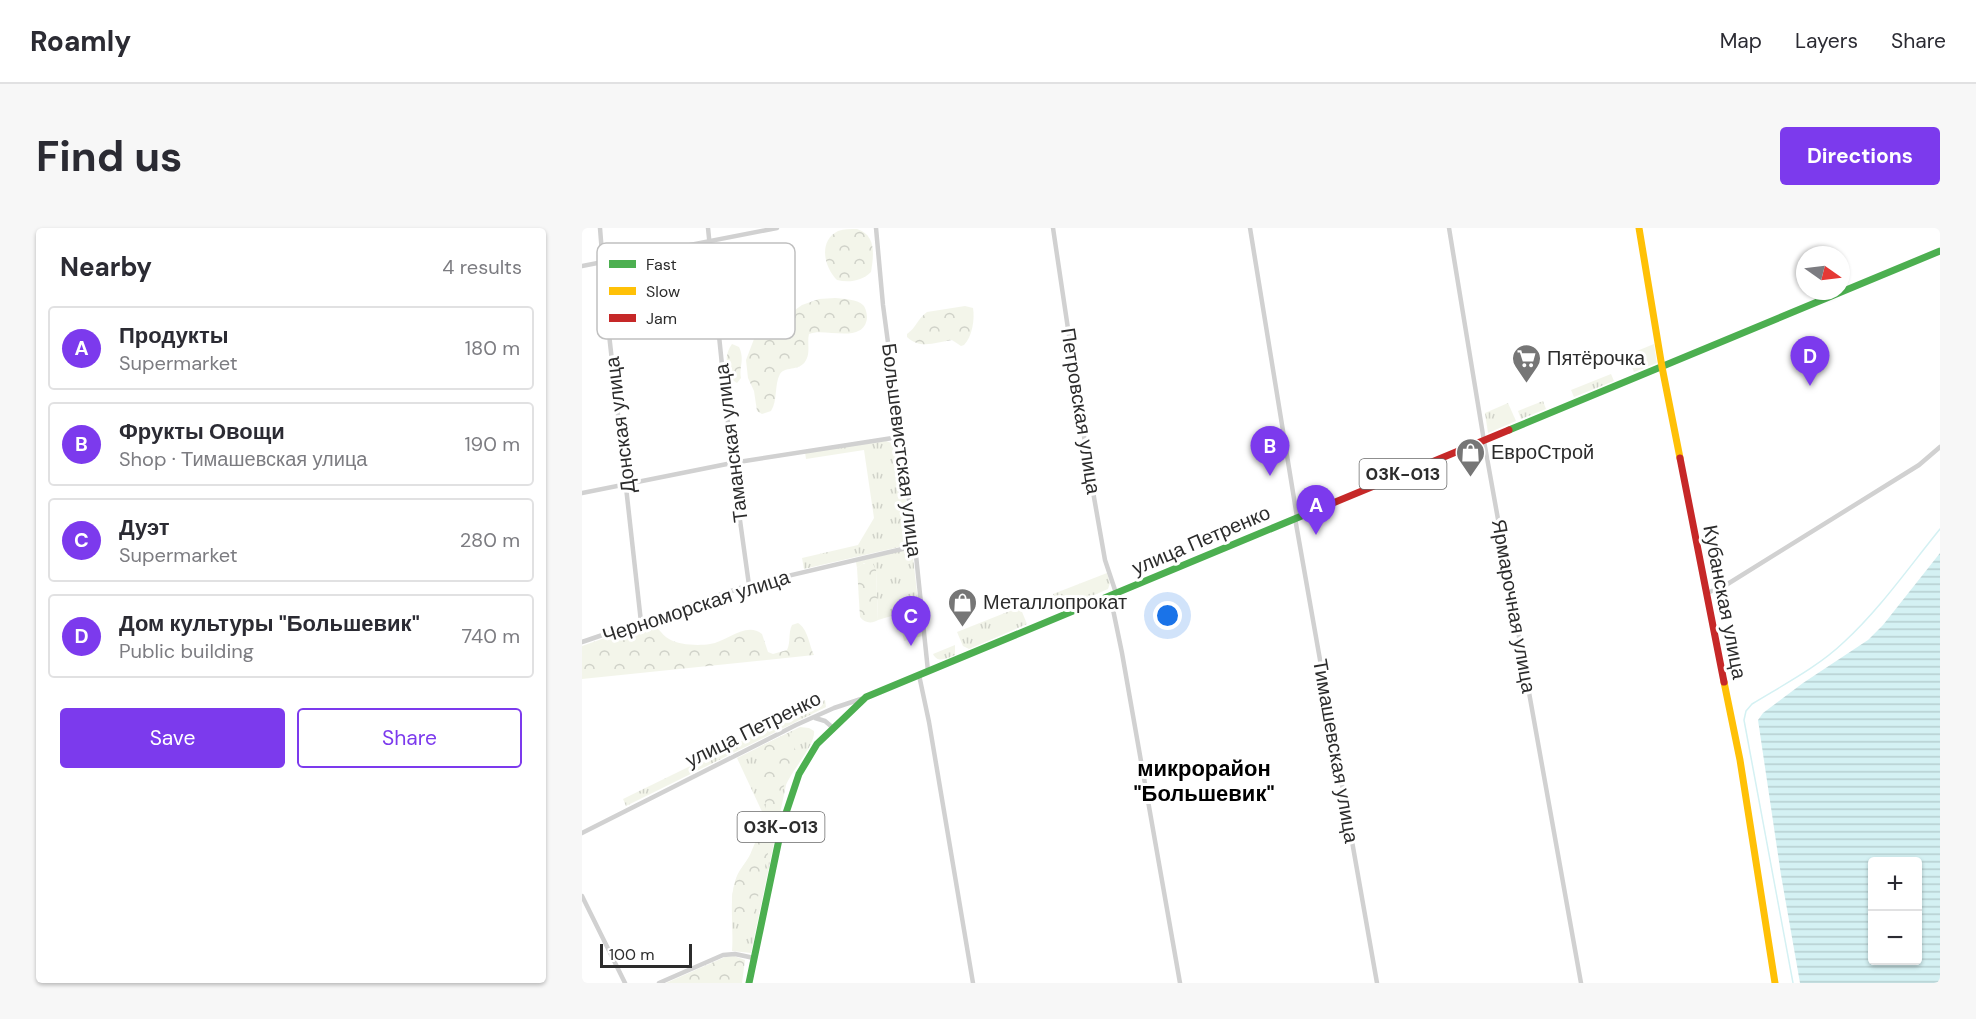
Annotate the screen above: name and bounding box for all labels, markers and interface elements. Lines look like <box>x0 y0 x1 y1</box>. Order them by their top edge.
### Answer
text: Roamly <box>30 23 131 60</box>
text: Map <box>1720 27 1762 55</box>
text: Layers <box>1795 27 1858 55</box>
text: Share <box>1891 27 1946 55</box>
button: Directions <box>1780 127 1940 185</box>
text: Find us <box>36 129 182 184</box>
legend <box>597 243 795 339</box>
north arrow <box>1796 246 1850 300</box>
text: Nearby <box>60 250 152 284</box>
text: 4 results <box>442 254 522 280</box>
text: Fast <box>646 254 677 275</box>
text: Slow <box>646 281 680 302</box>
text: Jam <box>646 308 677 329</box>
text: Продукты <box>119 321 228 350</box>
street label: Петровская улица <box>1055 326 1107 497</box>
text: A <box>74 335 89 361</box>
text: 180 m <box>465 335 520 361</box>
pin: D <box>1790 336 1830 386</box>
street label: Большевистская улица <box>876 342 928 559</box>
supermarket icon: Пятёрочка <box>1510 342 1542 384</box>
place label: Пятёрочка <box>1547 345 1646 371</box>
text: Supermarket <box>119 350 238 376</box>
street label: Донская улица <box>599 354 641 495</box>
street label: Таманская улица <box>708 361 754 524</box>
text: Фрукты Овощи <box>119 417 285 446</box>
pin: B <box>1250 426 1290 476</box>
text: B <box>75 431 88 457</box>
text: 190 m <box>464 431 520 457</box>
shop icon: ЕвроСтрой <box>1454 436 1486 478</box>
place label: ЕвроСтрой <box>1491 439 1594 465</box>
text: Shop · Тимашевская улица <box>119 446 367 472</box>
road number: 03К-013 <box>1360 459 1446 489</box>
pin: A <box>1296 486 1336 535</box>
street label: улица Петренко <box>1128 499 1274 581</box>
text: Дуэт <box>119 513 170 542</box>
street label: Ярмарочная улица <box>1486 517 1542 696</box>
street label: Кубанская улица <box>1697 523 1753 682</box>
text: C <box>74 527 89 553</box>
text: 280 m <box>460 527 520 553</box>
text: Supermarket <box>119 542 238 568</box>
street label: Черноморская улица <box>599 563 794 649</box>
shop icon: Металлопрокат <box>946 586 978 628</box>
place label: Металлопрокат <box>983 589 1127 615</box>
pin: C <box>892 596 930 646</box>
your location <box>1153 601 1182 630</box>
text: Дом культуры "Большевик" <box>119 609 420 638</box>
text: D <box>74 623 89 649</box>
text: 740 m <box>462 623 520 649</box>
text: Public building <box>119 638 254 664</box>
street label: Тимашевская улица <box>1307 657 1365 846</box>
street label: улица Петренко <box>681 685 825 773</box>
button: Save <box>60 708 285 768</box>
button: Share <box>297 708 522 768</box>
district label: микрорайон "Большевик" <box>1134 754 1274 808</box>
road number: 03К-013 <box>738 812 824 842</box>
map controls <box>1868 857 1922 965</box>
button: + <box>1868 857 1922 911</box>
button: − <box>1868 911 1922 965</box>
scale bar <box>600 941 692 968</box>
text: 100 m <box>609 944 654 965</box>

